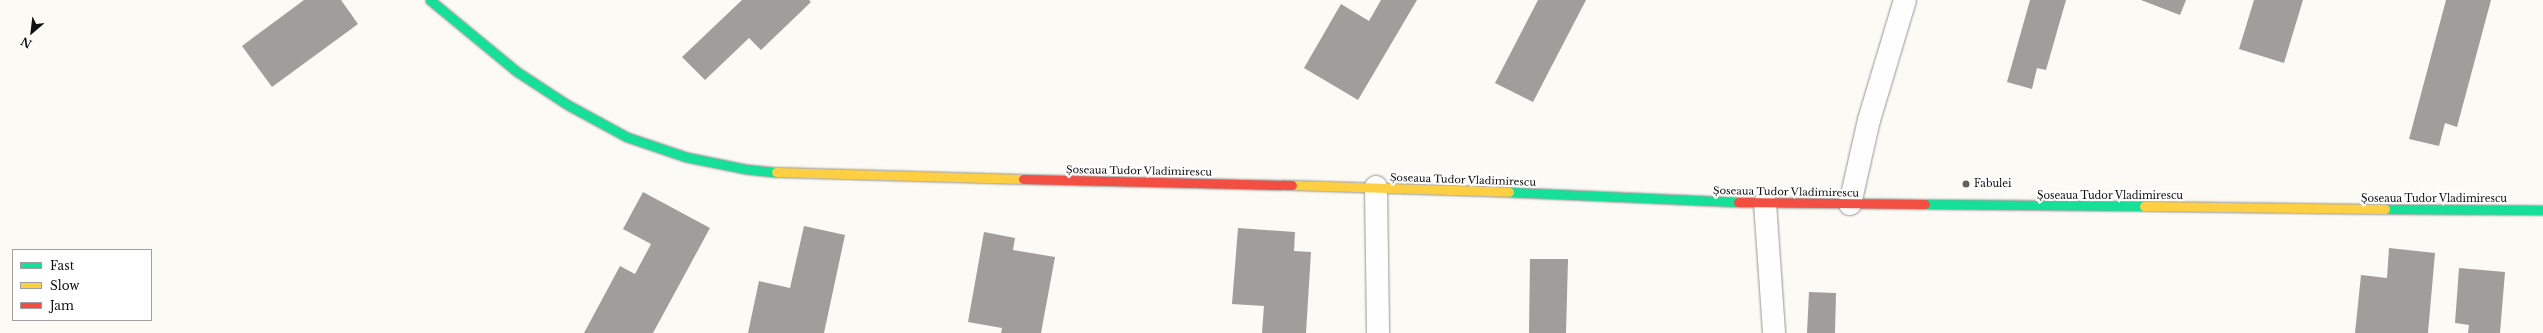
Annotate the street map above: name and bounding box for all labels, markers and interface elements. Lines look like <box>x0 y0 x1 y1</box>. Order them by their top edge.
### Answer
north arrow <box>12 12 52 52</box>
text: N <box>19 34 34 51</box>
street label: Șoseaua Tudor Vladimirescu <box>1065 164 1213 178</box>
street label: Șoseaua Tudor Vladimirescu <box>1389 171 1537 189</box>
place label: Fabulei <box>1974 178 2012 190</box>
marker: Fabulei <box>1961 179 1971 189</box>
street label: Șoseaua Tudor Vladimirescu <box>1712 185 1860 199</box>
street label: Șoseaua Tudor Vladimirescu <box>2036 190 2184 202</box>
street label: Șoseaua Tudor Vladimirescu <box>2360 193 2508 205</box>
legend <box>12 249 152 321</box>
text: Fast <box>50 258 74 273</box>
text: Slow <box>50 278 79 293</box>
text: Jam <box>50 298 74 313</box>

